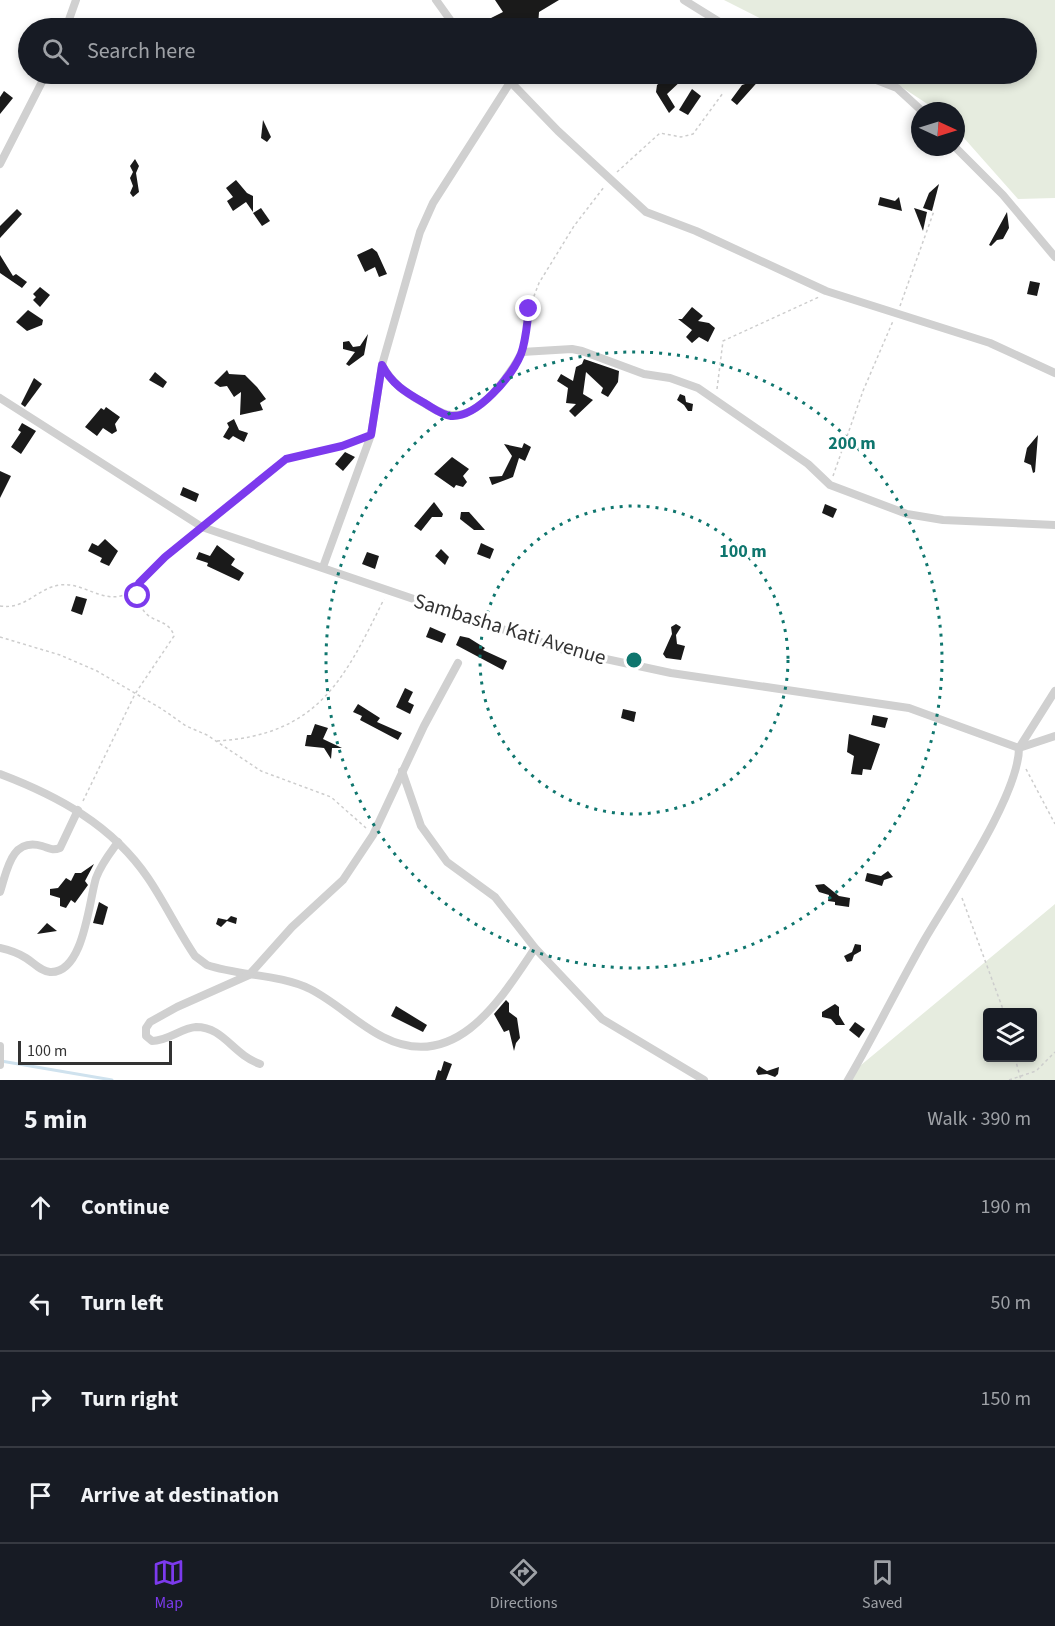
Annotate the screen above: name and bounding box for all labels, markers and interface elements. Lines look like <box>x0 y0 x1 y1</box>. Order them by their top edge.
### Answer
search box <box>18 18 1037 84</box>
icon: search <box>39 35 72 68</box>
text: Search here <box>87 35 195 67</box>
north arrow <box>911 102 965 156</box>
route end <box>515 295 541 321</box>
text: 200 m <box>828 431 876 456</box>
text: 100 m <box>719 539 767 564</box>
route start <box>124 582 150 608</box>
street label: Sambasha Kati Avenue <box>410 585 610 673</box>
centre of rings <box>624 650 644 670</box>
map controls <box>983 1008 1037 1062</box>
button: layers <box>983 1008 1037 1062</box>
scale bar <box>18 1038 172 1066</box>
text: 100 m <box>27 1040 67 1062</box>
text: 5 min <box>24 1101 87 1138</box>
text: Walk · 390 m <box>927 1105 1031 1133</box>
icon: ahead <box>24 1191 57 1224</box>
text: Continue <box>81 1191 170 1223</box>
text: 190 m <box>981 1193 1031 1221</box>
icon: left <box>24 1287 57 1320</box>
text: Turn left <box>81 1287 163 1319</box>
text: 50 m <box>991 1289 1031 1317</box>
icon: right <box>24 1383 57 1416</box>
text: Turn right <box>81 1383 178 1415</box>
text: 150 m <box>981 1385 1031 1413</box>
icon: arrive <box>24 1479 57 1512</box>
text: Arrive at destination <box>81 1479 279 1511</box>
tab: Map <box>152 1556 185 1614</box>
tab: Directions <box>490 1556 557 1614</box>
tab: Saved <box>862 1556 903 1614</box>

